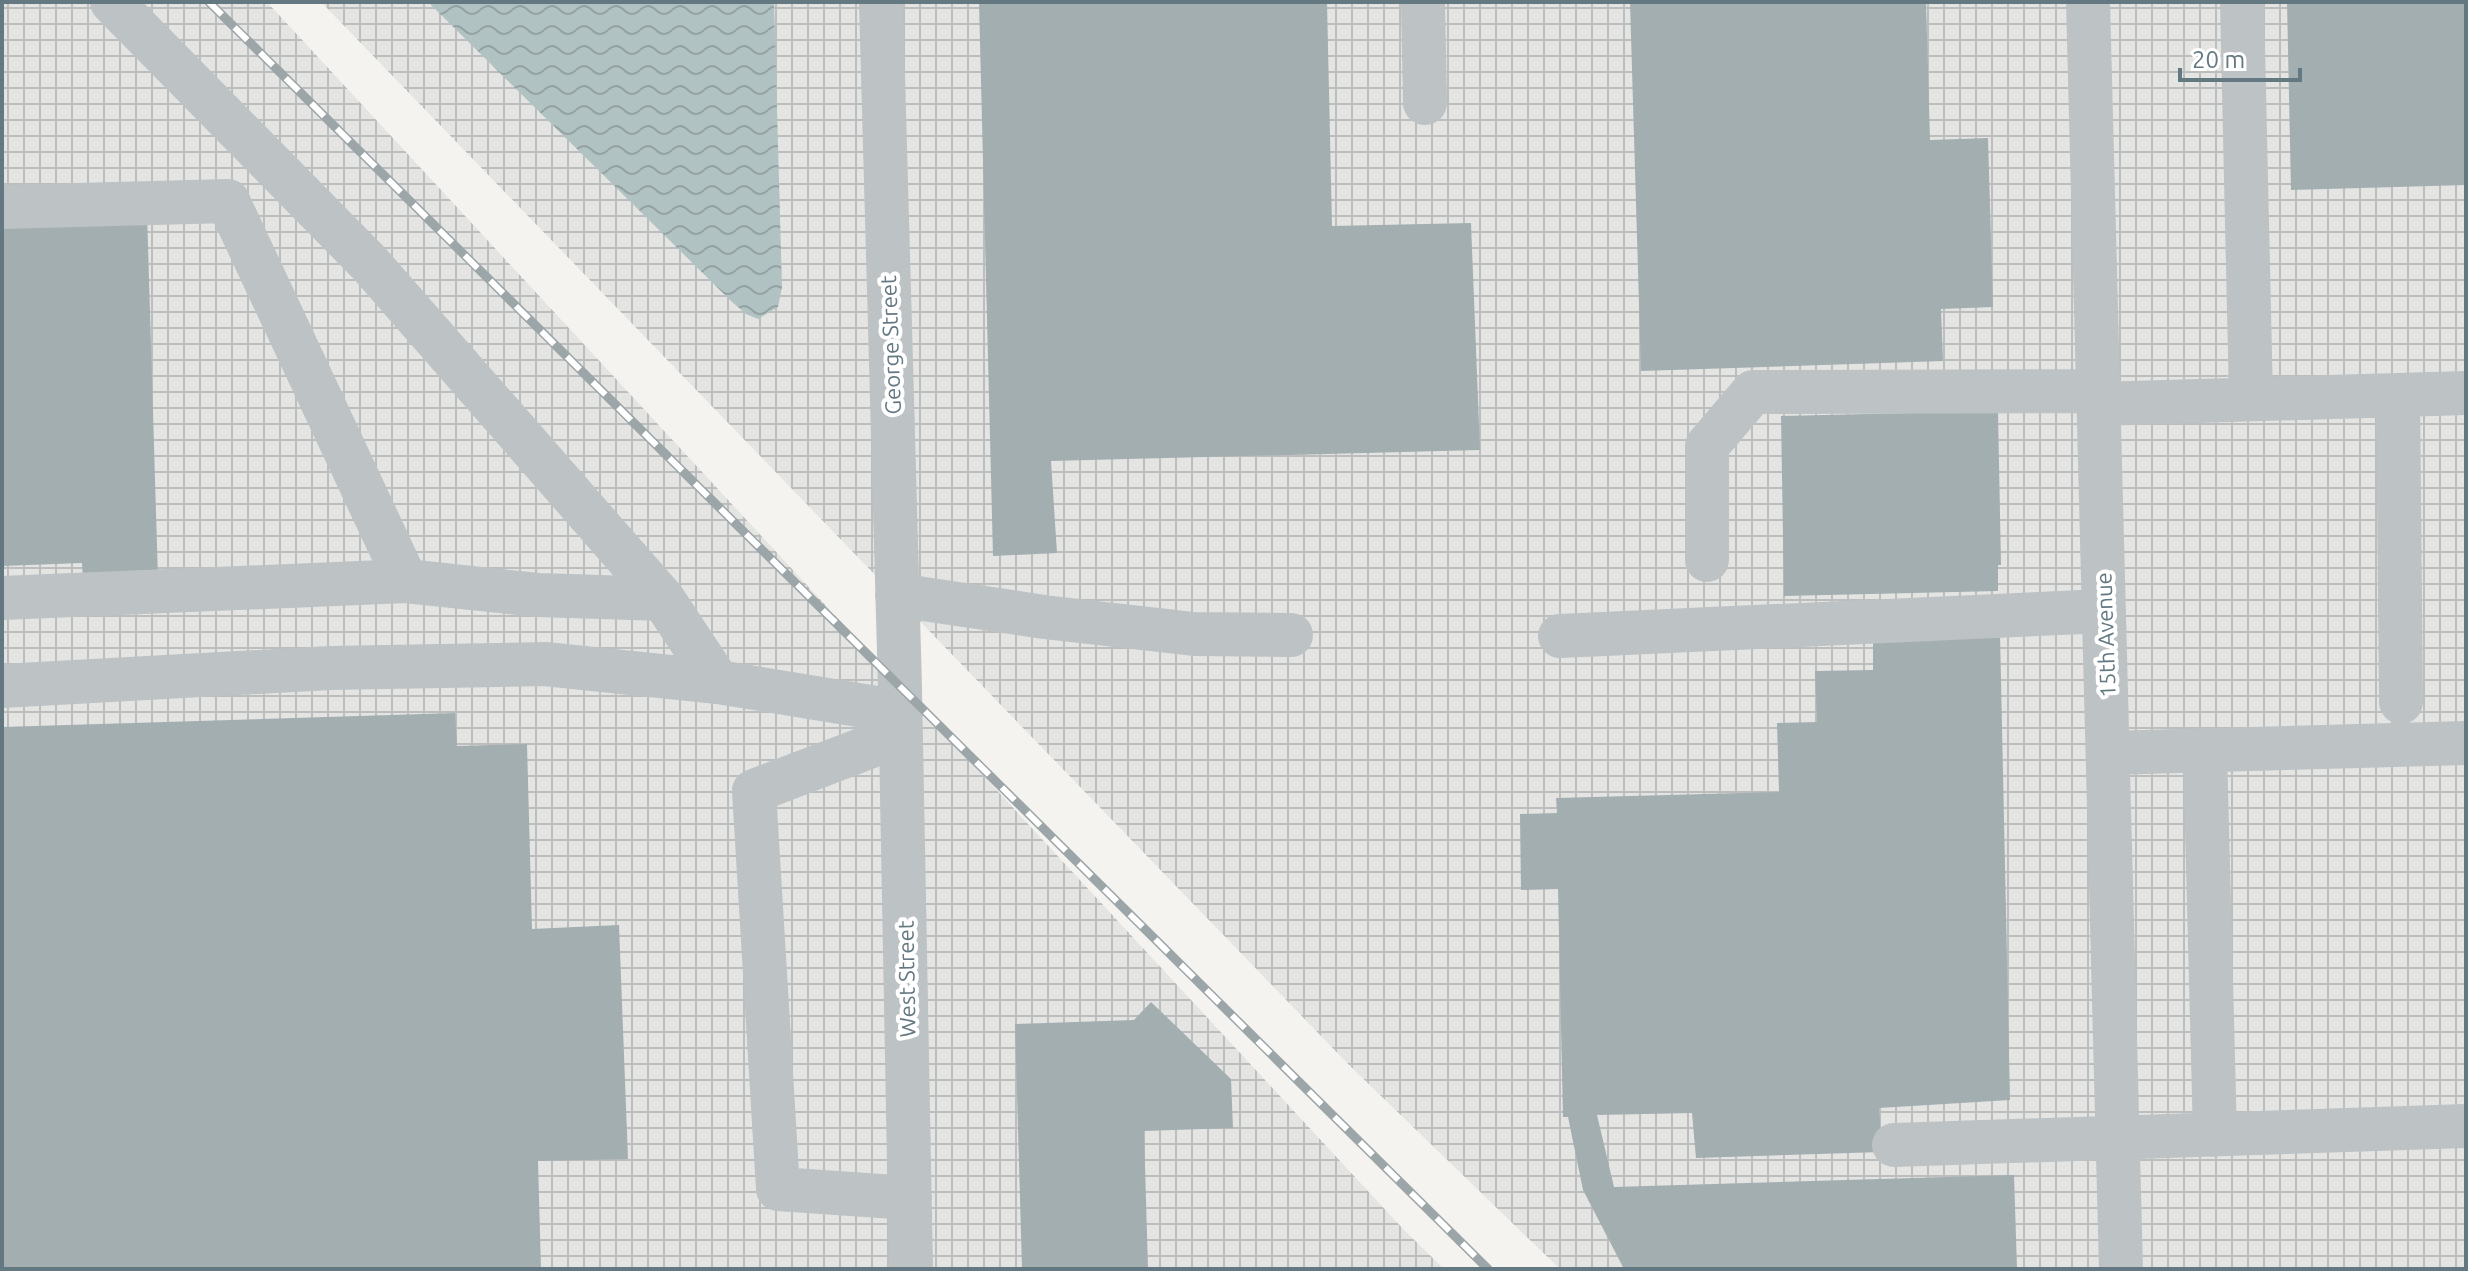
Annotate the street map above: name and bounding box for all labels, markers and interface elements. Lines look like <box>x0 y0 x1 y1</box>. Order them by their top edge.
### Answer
scale bar <box>2180 32 2300 82</box>
text: 20 m <box>2192 46 2245 73</box>
street label: George Street <box>875 275 905 415</box>
street label: 15th Avenue <box>2090 572 2120 698</box>
street label: West Street <box>892 920 920 1038</box>

